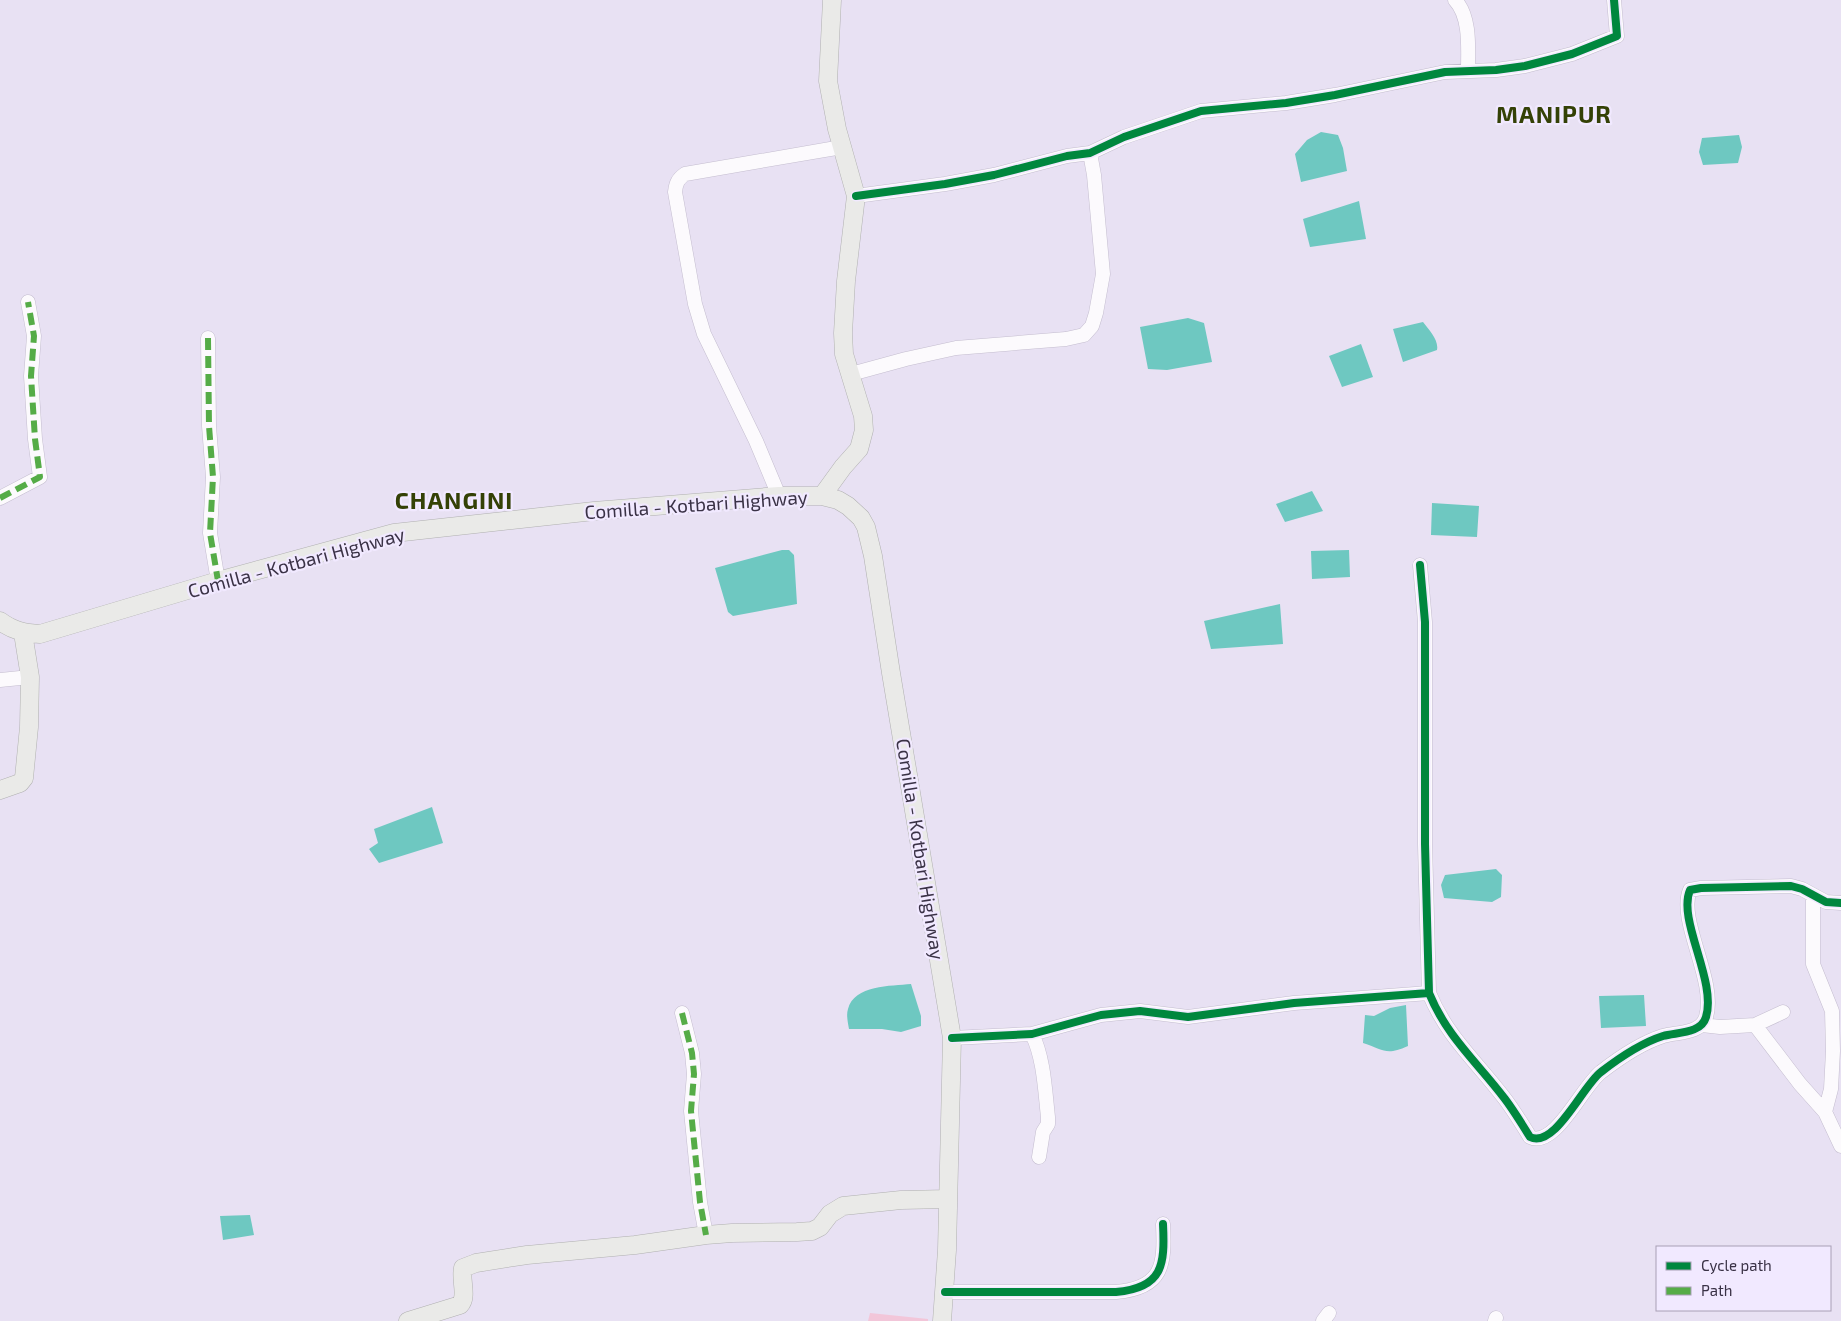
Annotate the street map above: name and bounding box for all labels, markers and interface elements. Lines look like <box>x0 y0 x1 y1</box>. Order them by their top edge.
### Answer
district label: MANIPUR <box>1496 99 1612 128</box>
district label: CHANGINI <box>395 485 513 514</box>
street label: Comilla - Kotbari Highway <box>584 485 808 523</box>
street label: Comilla - Kotbari Highway <box>185 522 407 602</box>
street label: Comilla - Kotbari Highway <box>892 737 950 961</box>
legend <box>1656 1246 1831 1311</box>
text: Cycle path <box>1701 1256 1772 1274</box>
text: Path <box>1701 1281 1732 1299</box>

